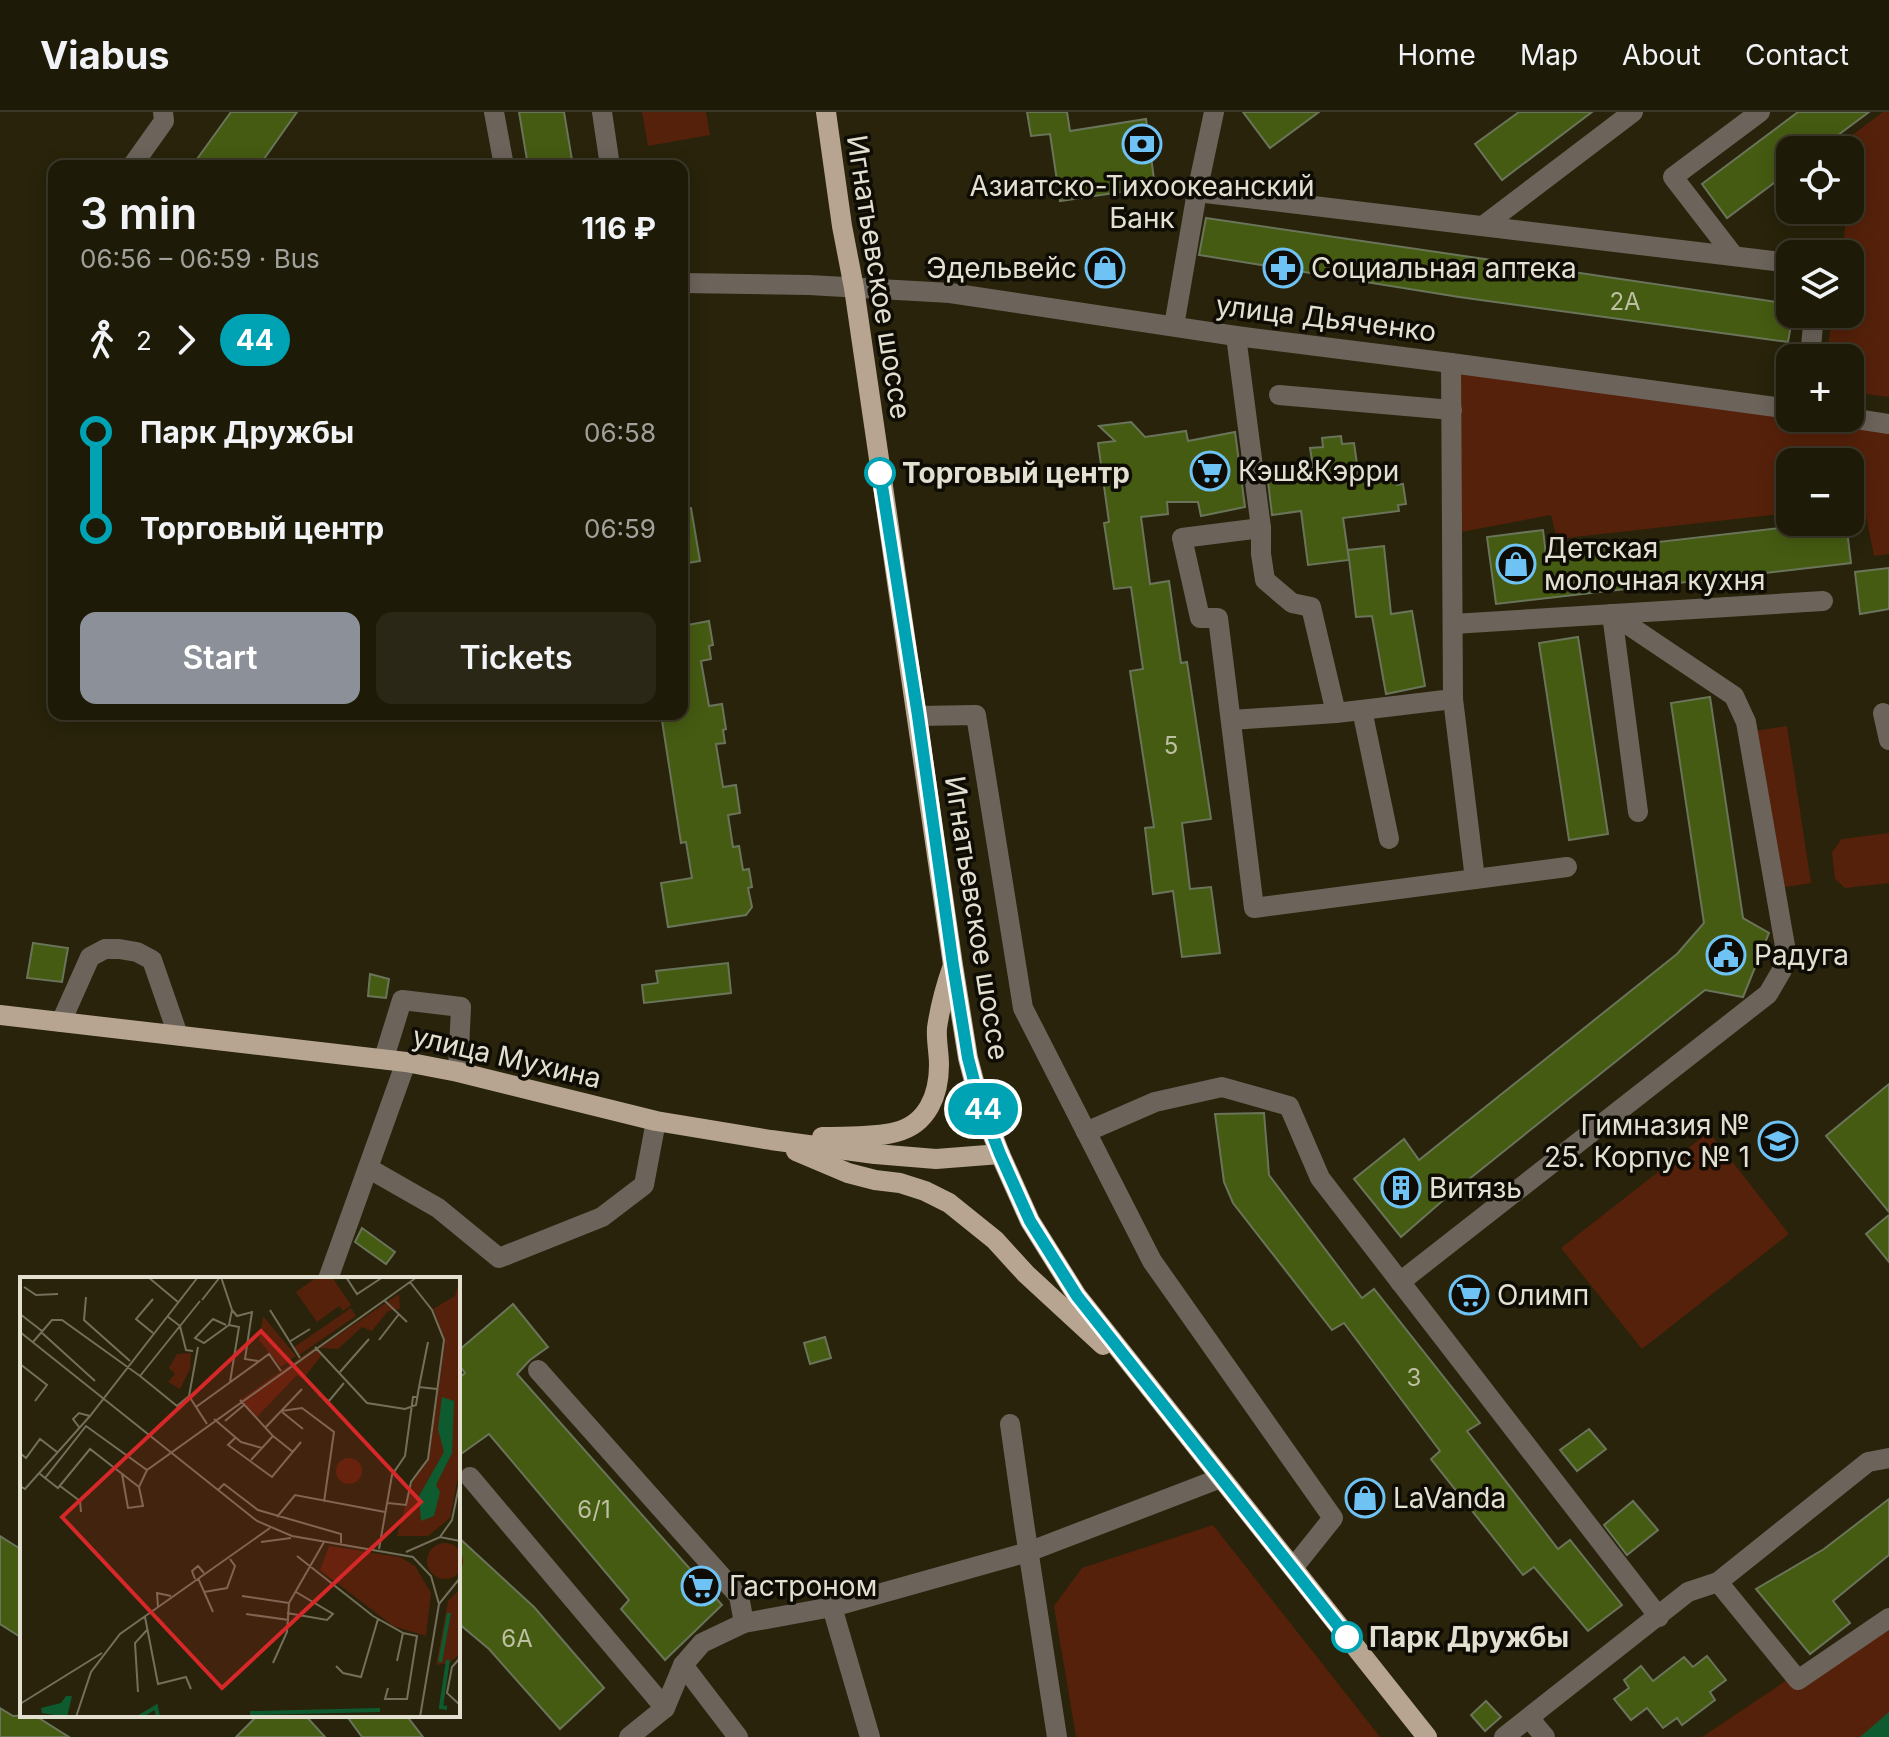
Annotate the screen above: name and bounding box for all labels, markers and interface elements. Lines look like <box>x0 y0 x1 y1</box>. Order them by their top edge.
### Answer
text: Viabus <box>40 32 170 78</box>
text: Home <box>1397 38 1476 72</box>
text: Map <box>1520 38 1578 72</box>
text: About <box>1622 38 1701 72</box>
text: Contact <box>1745 38 1849 72</box>
bank icon: Азиатско-Тихоокеанский Банк <box>1121 123 1163 165</box>
street label: Игнатьевское шоссе <box>840 133 918 421</box>
map controls <box>1776 136 1864 536</box>
button: locate <box>1776 136 1864 224</box>
place label: Азиатско-Тихоокеанский Банк <box>969 169 1315 235</box>
text: 3 min <box>80 186 197 240</box>
text: 116 ₽ <box>581 210 656 246</box>
button: layers <box>1776 240 1864 328</box>
text: 06:56 – 06:59 · Bus <box>80 243 320 274</box>
shop icon: Эдельвейс <box>1084 247 1126 289</box>
pharmacy icon: Социальная аптека <box>1262 247 1304 289</box>
place label: Эдельвейс <box>926 251 1077 285</box>
place label: Социальная аптека <box>1311 251 1577 285</box>
house number: 2А <box>1609 287 1641 316</box>
street label: улица Дьяченко <box>1214 288 1438 348</box>
icon: walk <box>80 318 124 362</box>
icon: forward <box>164 318 208 362</box>
text: 44 <box>236 323 274 357</box>
text: 2 <box>136 325 152 356</box>
button: + <box>1776 344 1864 432</box>
text: Парк Дружбы <box>140 414 354 450</box>
text: 06:58 <box>584 417 656 448</box>
button: − <box>1776 448 1864 536</box>
supermarket icon: Кэш&Кэрри <box>1189 450 1231 492</box>
place label: Кэш&Кэрри <box>1238 454 1399 488</box>
place label: Торговый центр <box>902 456 1130 490</box>
marker: Торговый центр <box>865 458 895 488</box>
text: Торговый центр <box>140 510 384 546</box>
text: 06:59 <box>584 513 656 544</box>
place label: Детская молочная кухня <box>1544 531 1766 597</box>
shop icon: Детская молочная кухня <box>1495 543 1537 585</box>
button: Start <box>80 612 360 704</box>
button: Tickets <box>376 612 656 704</box>
house number: 5 <box>1164 731 1178 760</box>
street label: Игнатьевское шоссе <box>938 774 1016 1062</box>
public building icon: Радуга <box>1705 934 1747 976</box>
place label: Радуга <box>1754 938 1849 972</box>
street label: улица Мухина <box>409 1019 605 1095</box>
line badge: 44 <box>947 1083 1019 1135</box>
text: 44 <box>964 1092 1002 1126</box>
place label: Гимназия № 25. Корпус № 1 <box>1544 1108 1750 1174</box>
school or university icon: Гимназия № 25. Корпус № 1 <box>1757 1120 1799 1162</box>
building icon: Витязь <box>1380 1167 1422 1209</box>
place label: Витязь <box>1429 1171 1522 1205</box>
supermarket icon: Олимп <box>1448 1274 1490 1316</box>
inset map <box>20 1277 460 1717</box>
place label: Олимп <box>1497 1278 1589 1312</box>
house number: 3 <box>1407 1363 1421 1392</box>
shop icon: LaVanda <box>1344 1477 1386 1519</box>
place label: LaVanda <box>1393 1481 1506 1515</box>
house number: 6/1 <box>577 1495 611 1524</box>
supermarket icon: Гастроном <box>680 1565 722 1607</box>
place label: Гастроном <box>729 1569 877 1603</box>
place label: Парк Дружбы <box>1369 1620 1569 1654</box>
marker: Парк Дружбы <box>1332 1622 1362 1652</box>
house number: 6А <box>501 1624 533 1653</box>

